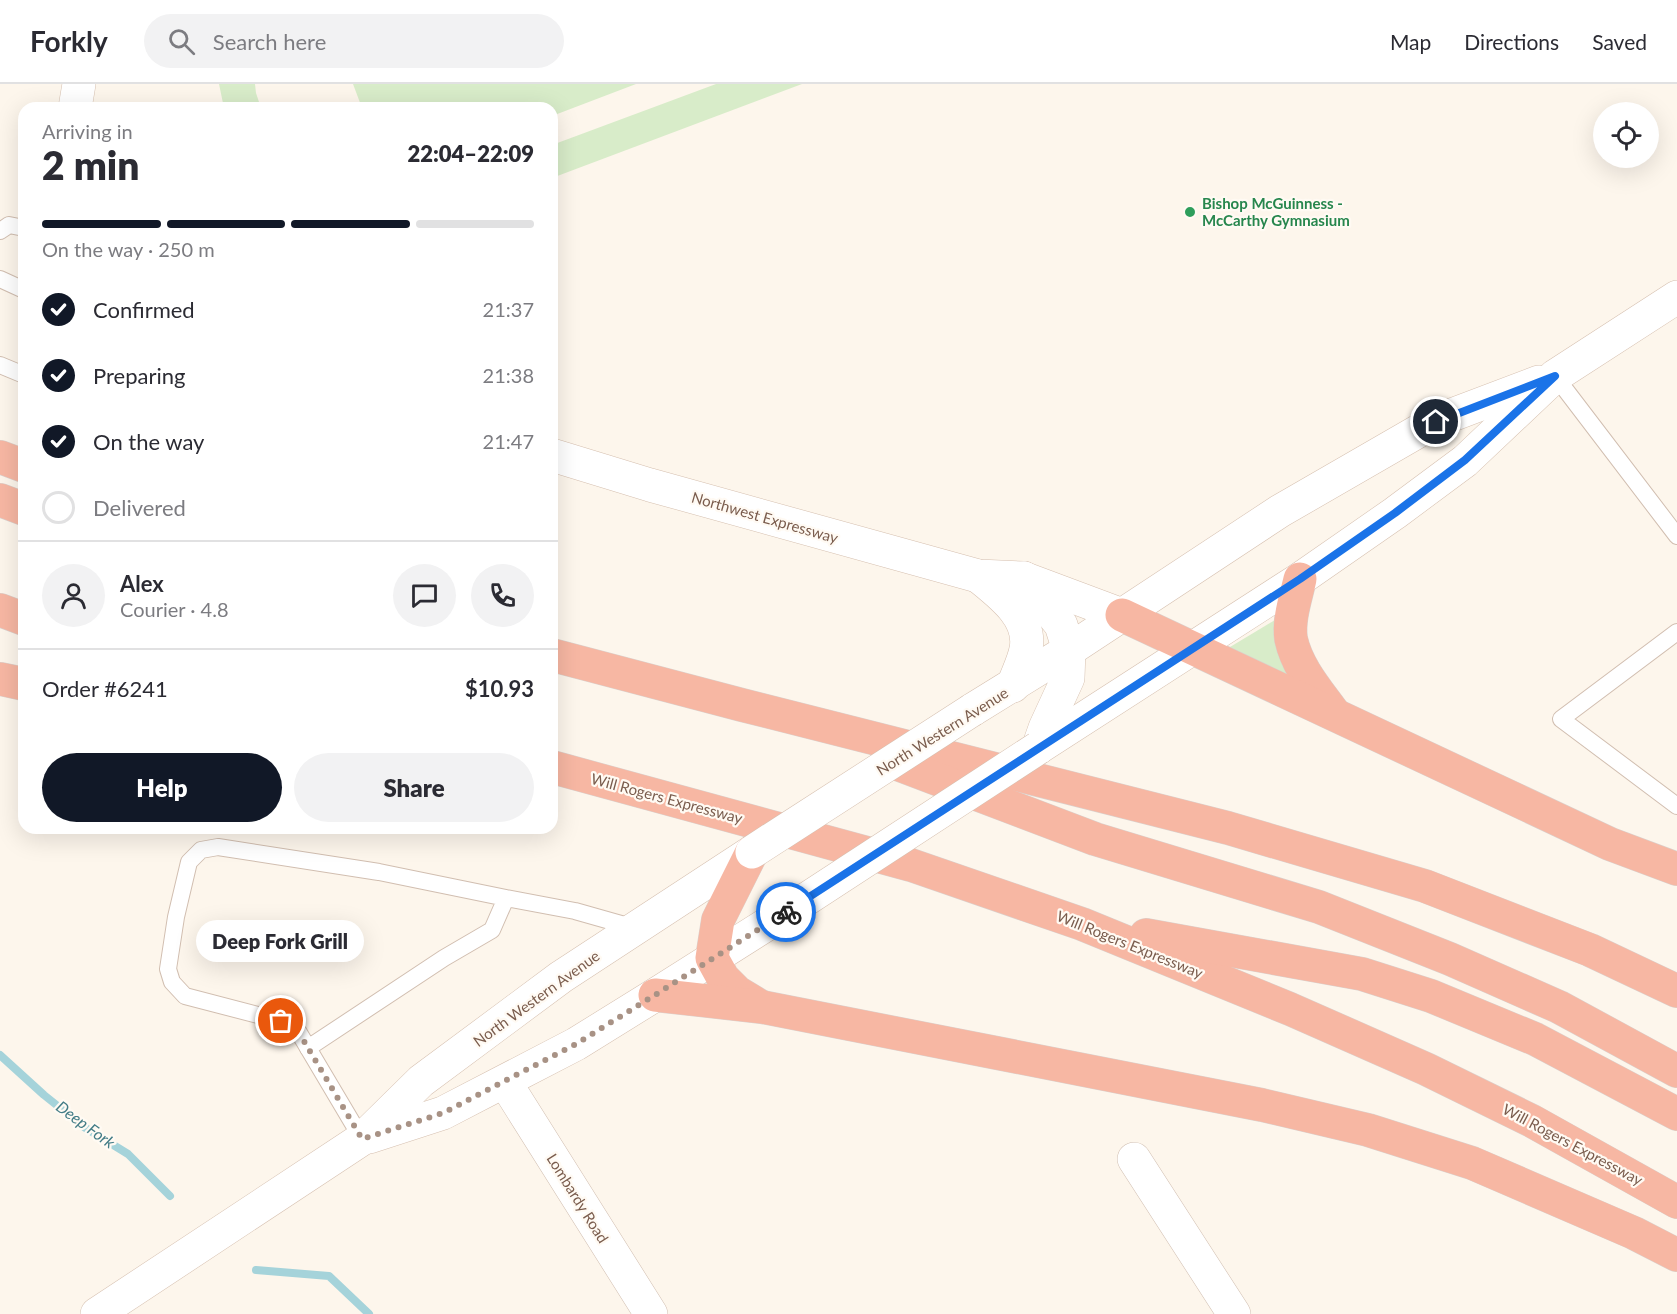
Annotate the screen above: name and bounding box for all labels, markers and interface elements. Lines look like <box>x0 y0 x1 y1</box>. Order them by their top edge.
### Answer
search box <box>144 14 564 68</box>
text: Forkly <box>30 24 108 58</box>
icon: search <box>165 25 198 58</box>
text: Search here <box>213 28 326 55</box>
text: Map <box>1390 29 1431 54</box>
text: Directions <box>1464 29 1559 54</box>
text: Saved <box>1592 29 1647 54</box>
map controls <box>1593 102 1659 168</box>
button: locate <box>1593 102 1659 168</box>
text: Arriving in <box>42 119 133 143</box>
text: 22:04–22:09 <box>408 140 534 167</box>
text: 2 min <box>42 142 139 188</box>
place label: Bishop McGuinness - McCarthy Gymnasium <box>1202 194 1350 229</box>
marker: Bishop McGuinness - McCarthy Gymnasium <box>1183 205 1197 219</box>
text: On the way · 250 m <box>42 237 215 261</box>
icon: check <box>42 293 75 326</box>
text: Confirmed <box>93 296 195 323</box>
text: 21:37 <box>483 297 534 321</box>
icon: check <box>42 359 75 392</box>
text: Preparing <box>93 362 185 389</box>
text: 21:38 <box>483 363 534 387</box>
pin <box>1410 396 1461 447</box>
icon: home <box>1419 405 1452 438</box>
icon: check <box>42 425 75 458</box>
text: On the way <box>93 428 204 455</box>
text: 21:47 <box>483 429 534 453</box>
street label: Northwest Expressway <box>690 487 841 547</box>
text: Delivered <box>93 494 186 521</box>
button: person <box>42 564 105 627</box>
button: chat <box>393 564 456 627</box>
button: phone <box>471 564 534 627</box>
text: Alex <box>120 570 164 597</box>
text: Courier · 4.8 <box>120 597 229 621</box>
text: Order #6241 <box>42 675 168 702</box>
text: $10.93 <box>465 675 534 702</box>
street label: North Western Avenue <box>873 683 1011 779</box>
button: Help <box>42 753 282 822</box>
button: Share <box>294 753 534 822</box>
street label: Will Rogers Expressway <box>589 769 745 827</box>
courier <box>756 882 816 942</box>
icon: bike <box>770 896 803 929</box>
street label: Will Rogers Expressway <box>1054 906 1206 982</box>
callout: Deep Fork Grill <box>197 919 365 961</box>
text: Deep Fork Grill <box>212 929 348 953</box>
street label: North Western Avenue <box>469 946 603 1050</box>
pin <box>255 995 306 1046</box>
icon: bag <box>264 1004 297 1037</box>
water label: Deep Fork <box>53 1096 119 1152</box>
street label: Will Rogers Expressway <box>1500 1099 1646 1189</box>
street label: Lombardy Road <box>543 1150 613 1246</box>

